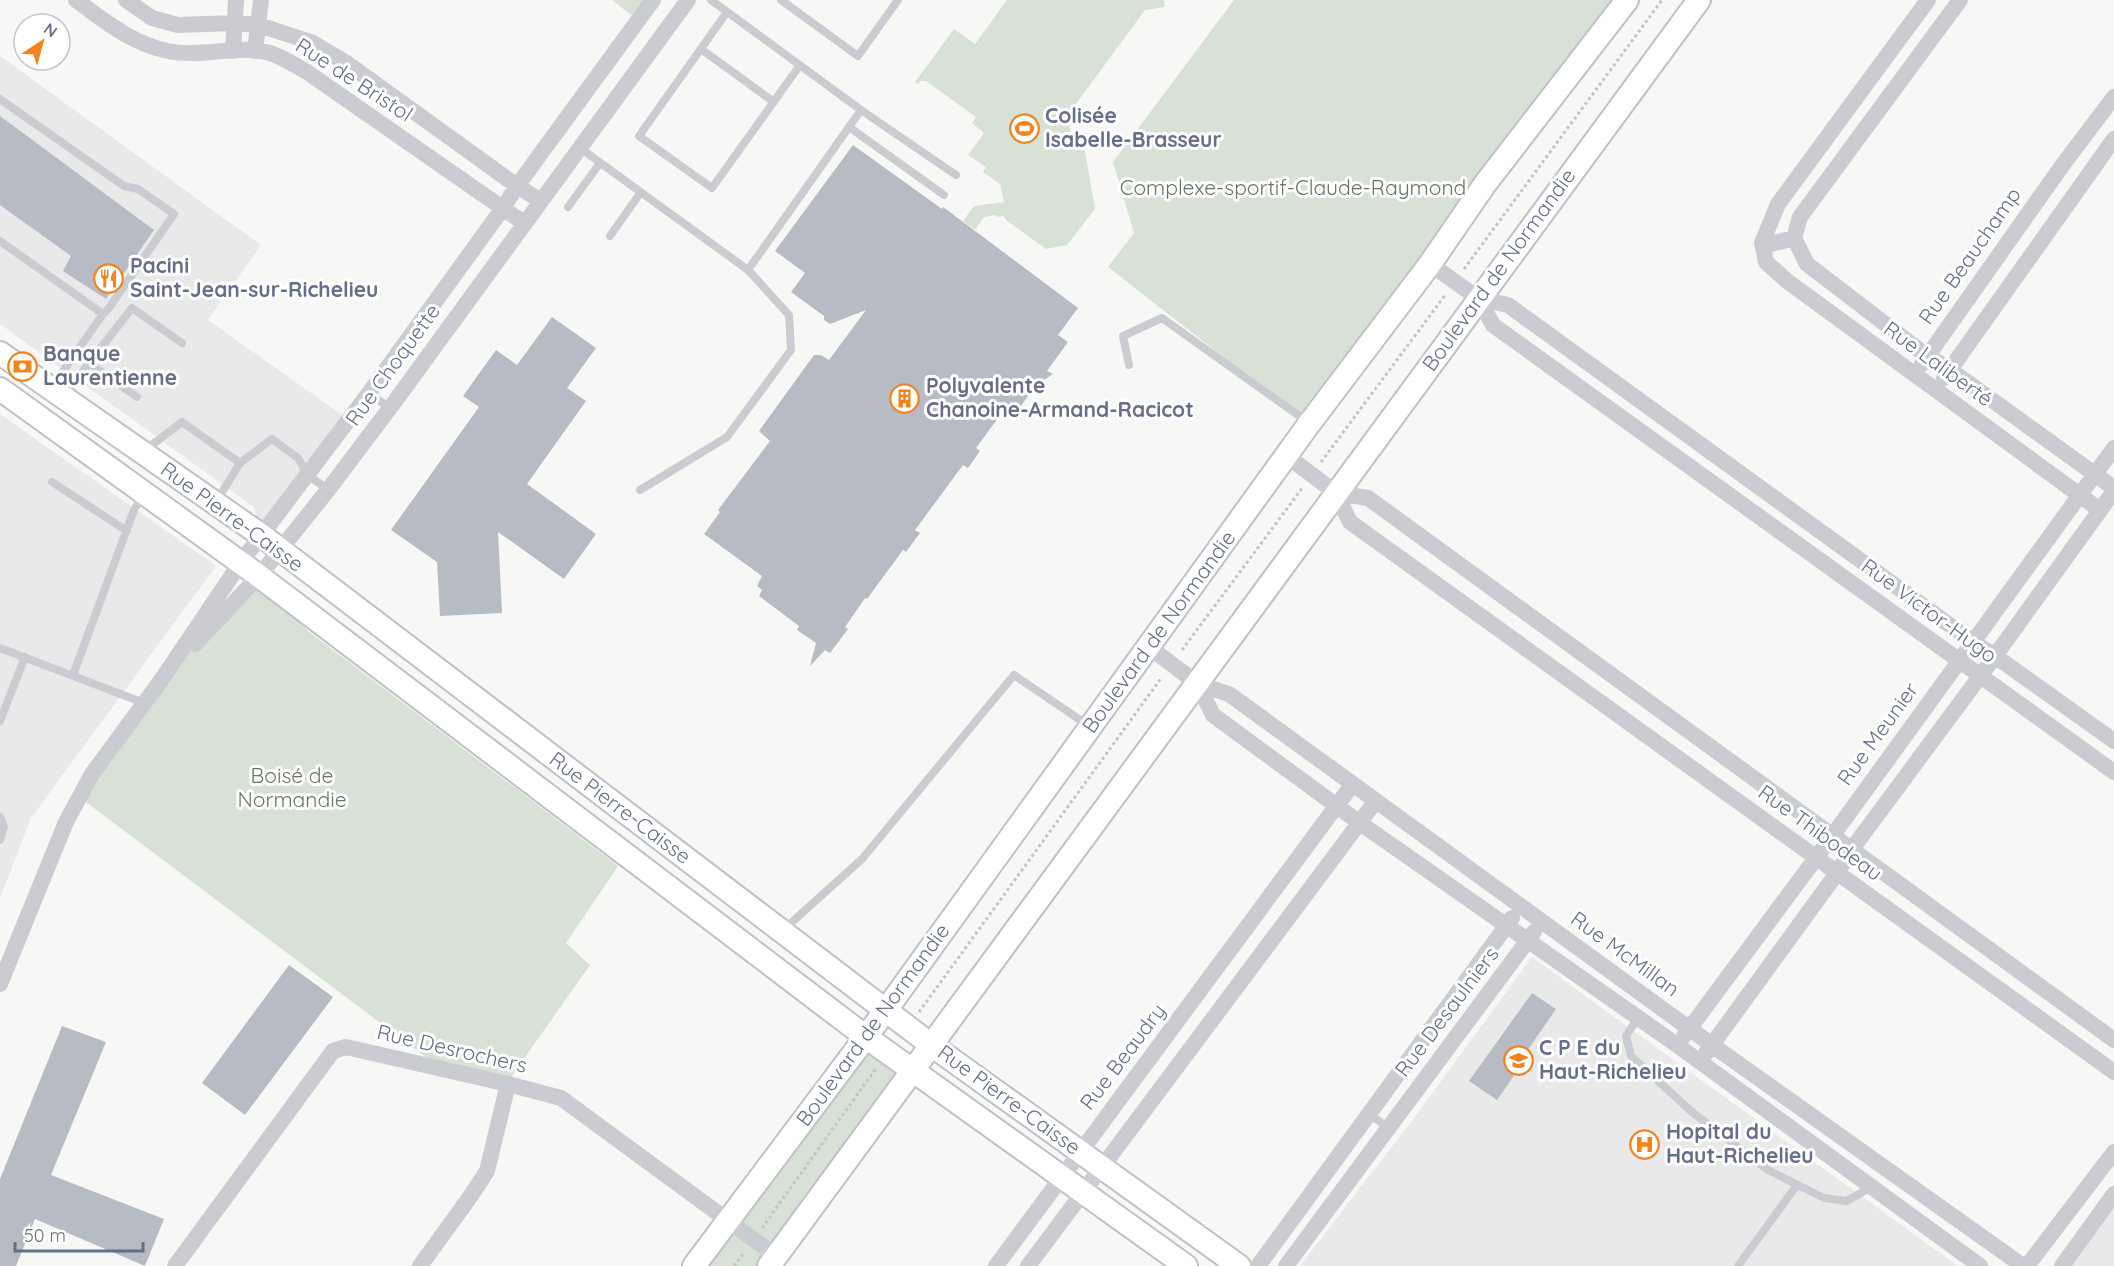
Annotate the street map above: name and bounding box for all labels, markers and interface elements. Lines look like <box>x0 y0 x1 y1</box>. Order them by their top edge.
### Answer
north arrow <box>12 12 72 72</box>
text: N <box>40 18 61 41</box>
street label: Rue de Bristol <box>291 32 418 127</box>
place label: Colisée Isabelle-Brasseur <box>1045 102 1222 152</box>
sports icon: Colisée Isabelle-Brasseur <box>1008 112 1040 144</box>
street label: Boulevard de Normandie <box>1416 163 1580 376</box>
park label: Complexe-sportif-Claude-Raymond <box>1120 174 1466 200</box>
street label: Rue Beauchamp <box>1912 182 2026 329</box>
place label: Pacini Saint-Jean-sur-Richelieu <box>130 252 378 302</box>
restaurant icon: Pacini Saint-Jean-sur-Richelieu <box>93 262 125 294</box>
street label: Rue Choquette <box>339 298 445 430</box>
street label: Rue Laliberté <box>1879 315 1998 411</box>
place label: Banque Laurentienne <box>43 340 177 390</box>
bank icon: Banque Laurentienne <box>6 350 38 382</box>
place label: Polyvalente Chanoine-Armand-Racicot <box>926 372 1194 422</box>
building icon: Polyvalente Chanoine-Armand-Racicot <box>889 382 921 414</box>
street label: Rue Pierre-Caisse <box>156 456 309 577</box>
street label: Boulevard de Normandie <box>1076 525 1240 738</box>
street label: Rue Victor-Hugo <box>1857 552 2002 668</box>
street label: Rue Meunier <box>1831 677 1923 790</box>
street label: Rue Pierre-Caisse <box>545 746 697 869</box>
park label: Boisé de Normandie <box>237 762 347 812</box>
street label: Rue Thibodeau <box>1753 778 1888 886</box>
street label: Rue McMillan <box>1566 905 1685 1001</box>
street label: Boulevard de Normandie <box>790 918 954 1131</box>
street label: Rue Desaulniers <box>1389 941 1504 1082</box>
street label: Rue Beaudry <box>1074 998 1171 1115</box>
street label: Rue Desrochers <box>375 1018 530 1078</box>
place label: C P E du Haut-Richelieu <box>1539 1034 1687 1084</box>
street label: Rue Pierre-Caisse <box>933 1039 1086 1160</box>
school or university icon: C P E du Haut-Richelieu <box>1502 1044 1534 1076</box>
place label: Hopital du Haut-Richelieu <box>1666 1118 1814 1168</box>
hospital icon: Hopital du Haut-Richelieu <box>1629 1128 1661 1160</box>
scale bar <box>15 1215 142 1253</box>
text: 50 m <box>24 1224 66 1247</box>

